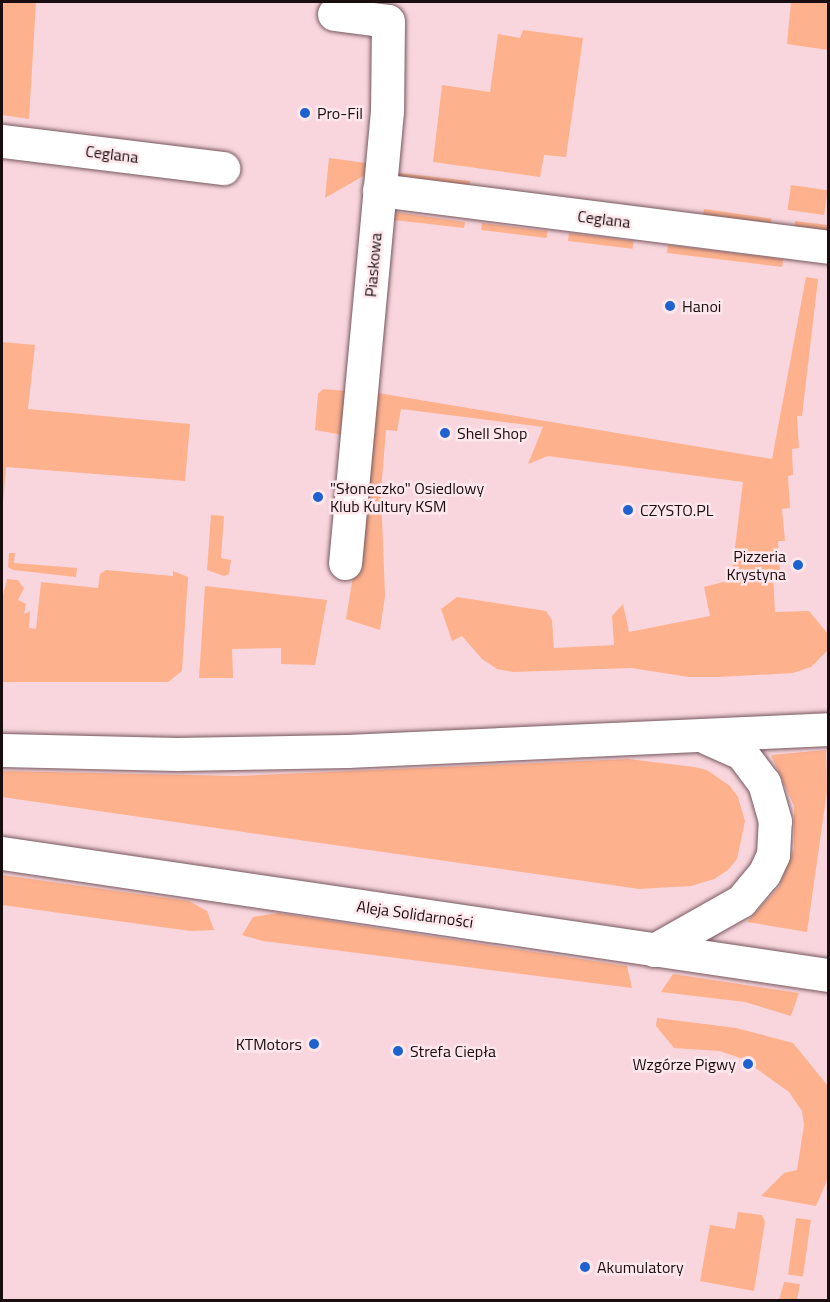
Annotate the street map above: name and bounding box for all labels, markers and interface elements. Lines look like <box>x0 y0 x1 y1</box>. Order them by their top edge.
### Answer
place label: Pro-Fil <box>317 103 363 123</box>
marker: Pro-Fil <box>298 106 312 120</box>
street label: Ceglana <box>84 141 140 167</box>
street label: Ceglana <box>576 206 632 232</box>
street label: Piaskowa <box>361 232 385 298</box>
place label: Hanoi <box>682 296 721 316</box>
marker: Hanoi <box>663 299 677 313</box>
place label: Shell Shop <box>457 423 527 443</box>
marker: Shell Shop <box>438 426 452 440</box>
place label: "Słoneczko" Osiedlowy Klub Kultury KSM <box>330 478 484 516</box>
marker: "Słoneczko" Osiedlowy Klub Kultury KSM <box>311 490 325 504</box>
place label: CZYSTO.PL <box>640 500 713 520</box>
marker: CZYSTO.PL <box>621 503 635 517</box>
place label: Pizzeria Krystyna <box>726 546 786 584</box>
marker: Pizzeria Krystyna <box>791 558 805 572</box>
street label: Aleja Solidarności <box>355 896 475 932</box>
place label: KTMotors <box>236 1034 302 1054</box>
marker: KTMotors <box>307 1037 321 1051</box>
place label: Strefa Ciepła <box>410 1041 496 1061</box>
marker: Strefa Ciepła <box>391 1044 405 1058</box>
place label: Wzgórze Pigwy <box>632 1054 736 1074</box>
marker: Wzgórze Pigwy <box>741 1057 755 1071</box>
place label: Akumulatory <box>597 1257 684 1277</box>
marker: Akumulatory <box>578 1260 592 1274</box>

